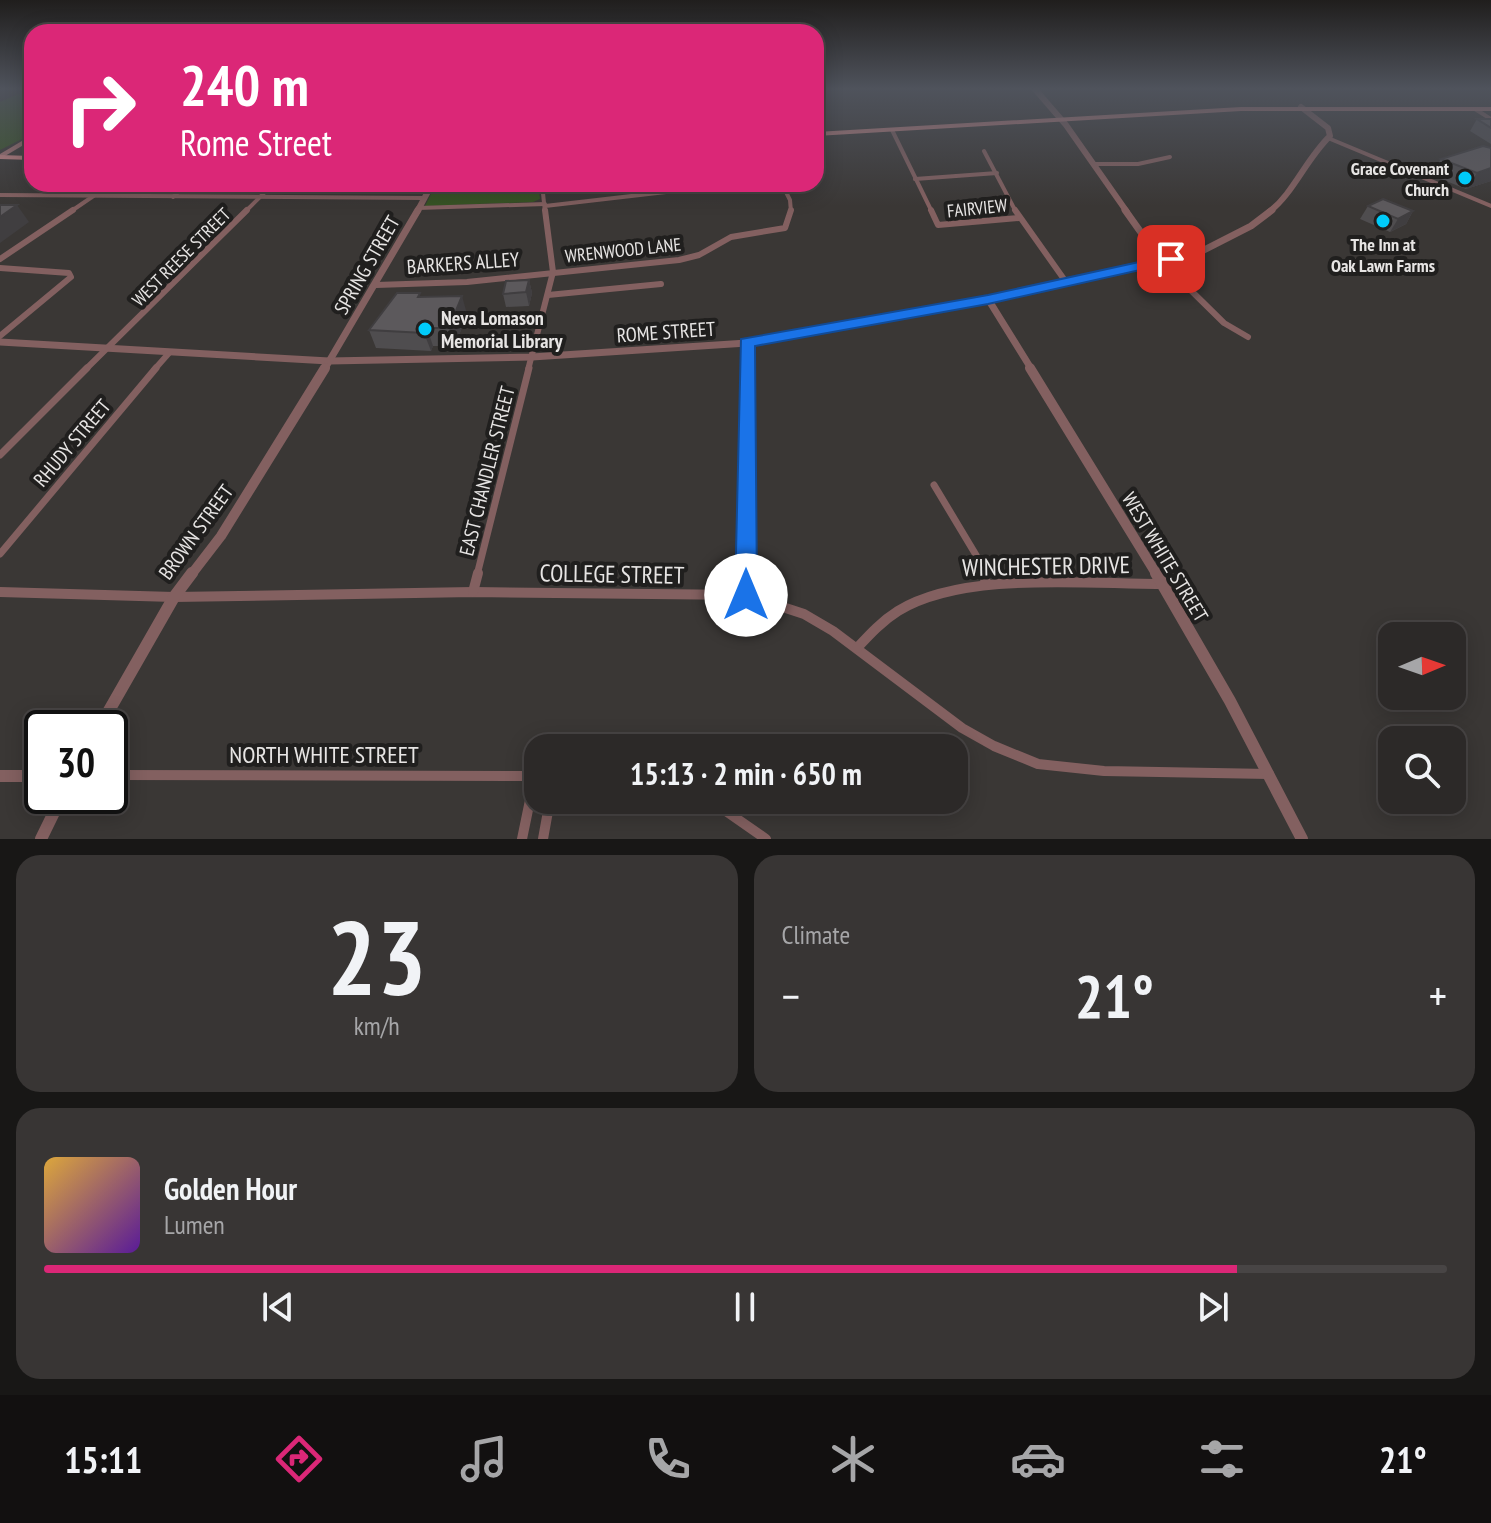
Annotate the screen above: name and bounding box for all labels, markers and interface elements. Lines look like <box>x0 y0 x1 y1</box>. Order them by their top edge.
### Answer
text: 240 m <box>180 49 309 121</box>
icon: right <box>48 56 152 160</box>
text: Rome Street <box>180 119 332 166</box>
place label: Grace Covenant Church <box>1351 157 1450 201</box>
marker: Grace Covenant Church <box>1456 169 1474 187</box>
street label: FAIRVIEW <box>946 193 1008 223</box>
street label: WEST REESE STREET <box>127 203 235 311</box>
street label: SPRING STREET <box>328 211 406 319</box>
marker: The Inn at Oak Lawn Farms <box>1374 212 1392 230</box>
pin <box>1137 225 1205 293</box>
street label: WRENWOOD LANE <box>564 232 682 268</box>
place label: The Inn at Oak Lawn Farms <box>1331 233 1435 277</box>
icon: arrive <box>1149 237 1193 281</box>
street label: BARKERS ALLEY <box>406 246 520 280</box>
place label: Neva Lomason Memorial Library <box>441 305 563 354</box>
street label: ROME STREET <box>616 316 716 348</box>
marker: Neva Lomason Memorial Library <box>416 320 434 338</box>
street label: EAST CHANDLER STREET <box>453 384 521 558</box>
street label: RHUDY STREET <box>28 394 116 492</box>
street label: BROWN STREET <box>153 480 239 584</box>
street label: WEST WHITE STREET <box>1116 487 1214 627</box>
street label: WINCHESTER DRIVE <box>962 549 1130 583</box>
position arrow <box>704 553 788 637</box>
street label: COLLEGE STREET <box>539 557 685 591</box>
north arrow <box>1378 622 1466 710</box>
map controls <box>1378 622 1466 814</box>
speed limit sign: 30 <box>24 710 128 814</box>
button: search <box>1378 726 1466 814</box>
street label: NORTH WHITE STREET <box>229 739 419 770</box>
text: 15:13 · 2 min · 650 m <box>630 754 862 793</box>
text: 23 <box>327 889 426 1024</box>
text: Climate <box>782 918 850 951</box>
text: 21° <box>1075 957 1154 1035</box>
text: − <box>782 967 800 1024</box>
text: + <box>1429 967 1447 1024</box>
text: km/h <box>354 1009 400 1042</box>
text: Golden Hour <box>164 1169 297 1208</box>
text: Lumen <box>164 1208 225 1241</box>
icon: previous <box>256 1285 300 1329</box>
icon: pause <box>723 1285 767 1329</box>
icon: next <box>1191 1285 1235 1329</box>
icon: directions <box>271 1431 327 1487</box>
icon: music <box>456 1431 512 1487</box>
icon: phone <box>640 1431 696 1487</box>
icon: climate <box>825 1431 881 1487</box>
icon: car <box>1010 1431 1066 1487</box>
icon: filters <box>1194 1431 1250 1487</box>
text: 15:11 <box>64 1436 142 1483</box>
text: 21° <box>1379 1436 1427 1483</box>

